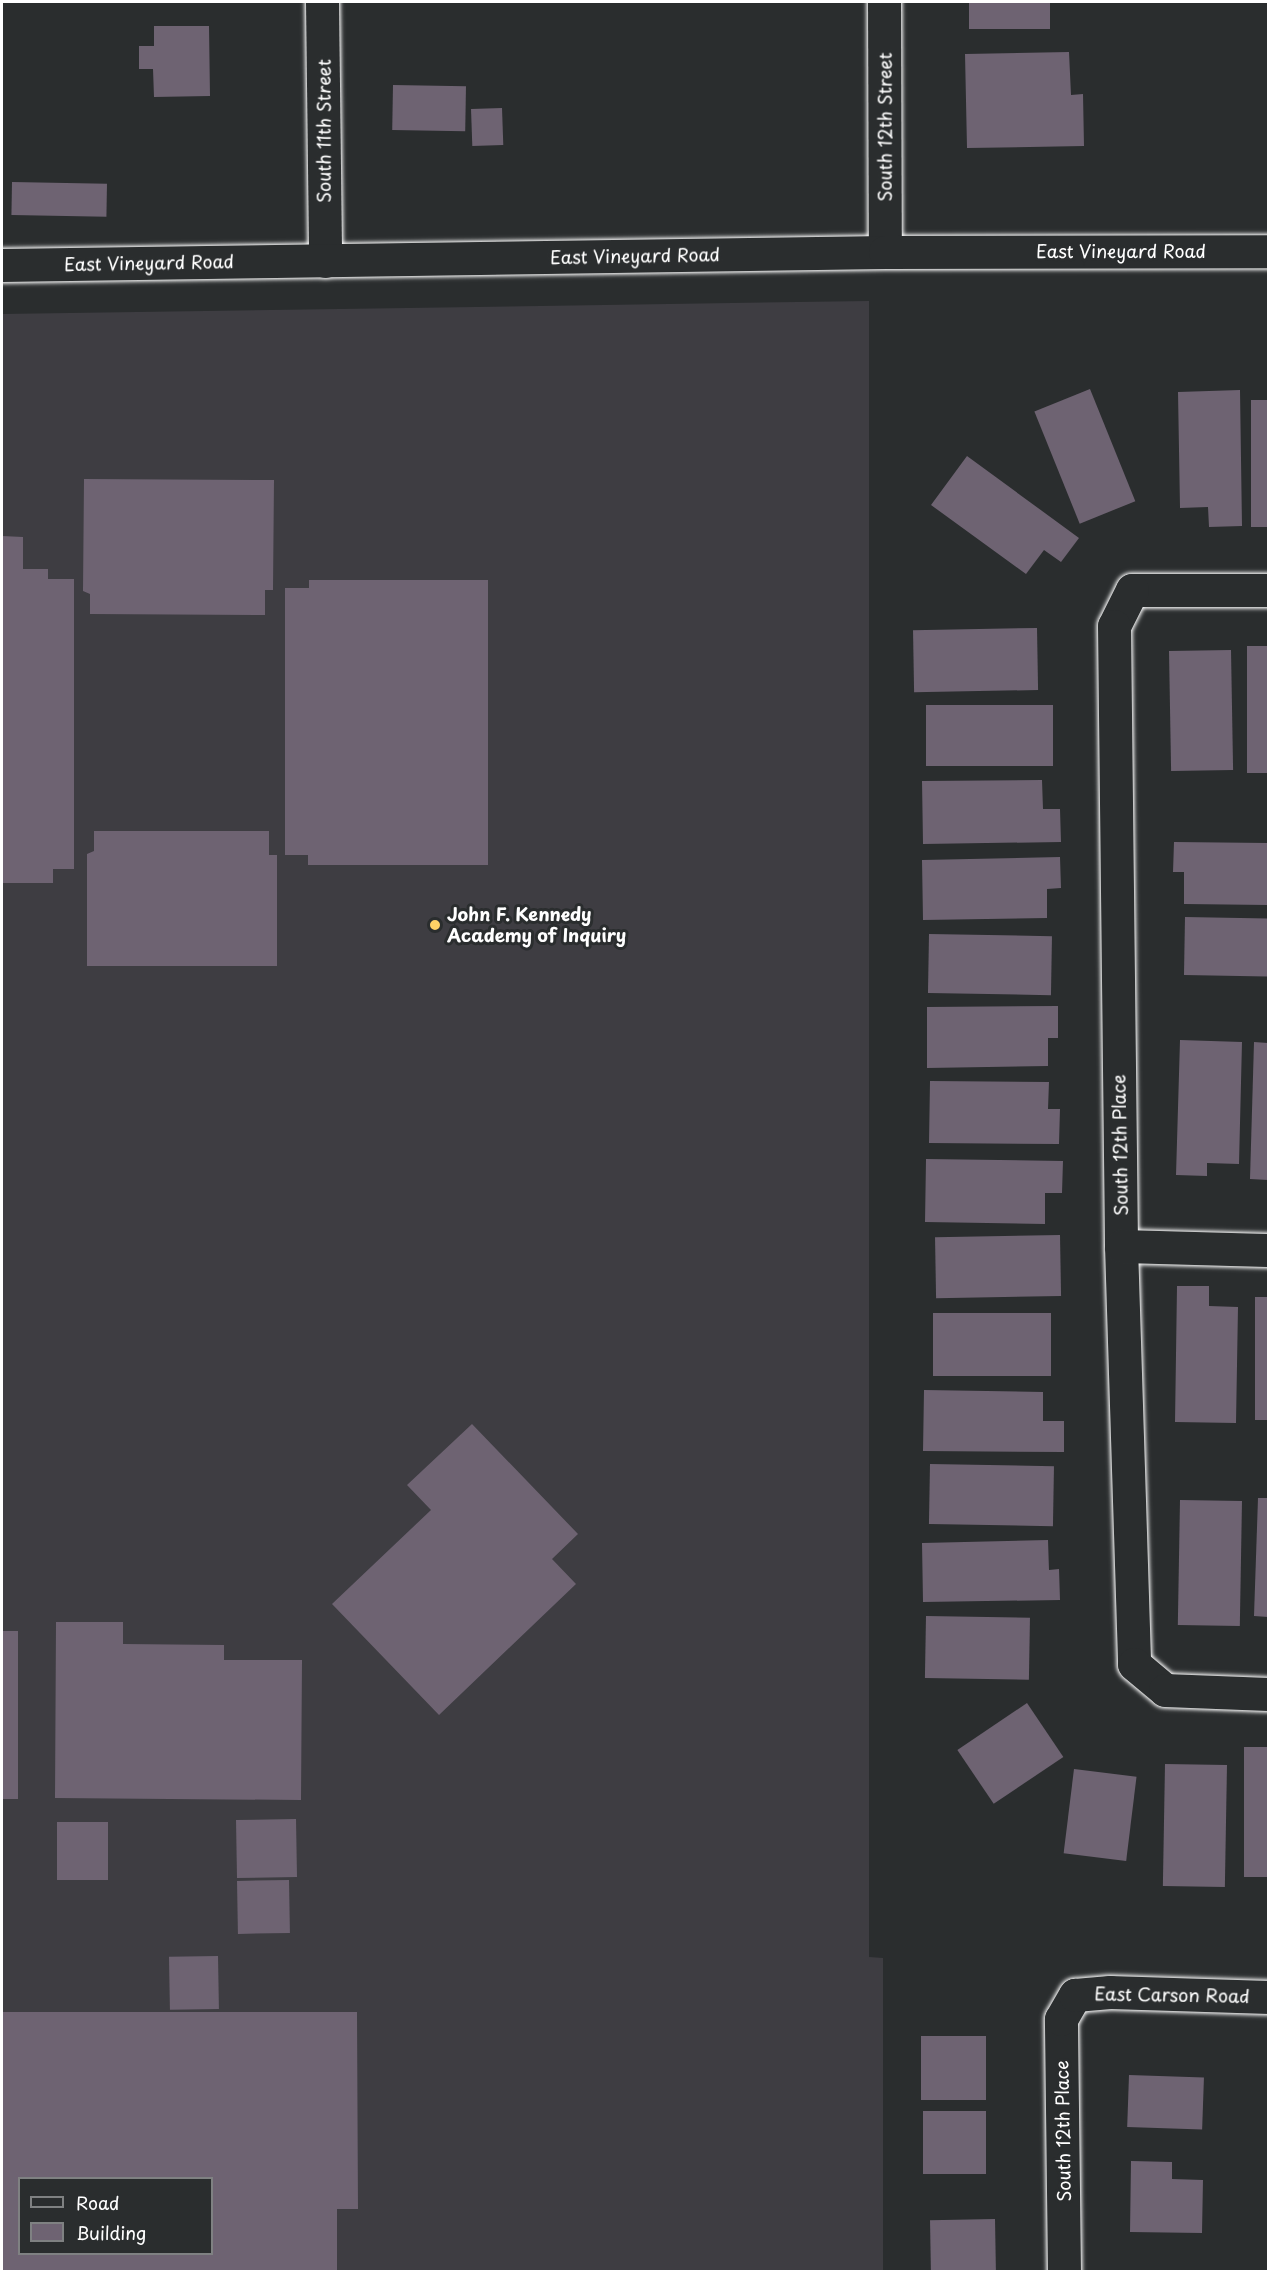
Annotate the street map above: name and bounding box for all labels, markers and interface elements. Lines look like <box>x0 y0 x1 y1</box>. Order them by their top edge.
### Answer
street label: South 12th Street <box>874 50 896 204</box>
street label: South 11th Street <box>313 57 335 205</box>
street label: East Vineyard Road <box>1036 240 1206 262</box>
street label: East Vineyard Road <box>550 244 720 268</box>
street label: East Vineyard Road <box>64 251 234 275</box>
place label: John F. Kennedy Academy of Inquiry <box>447 904 626 946</box>
marker: John F. Kennedy Academy of Inquiry <box>428 918 442 932</box>
street label: South 12th Place <box>1108 1072 1132 1218</box>
street label: East Carson Road <box>1094 1983 1250 2007</box>
street label: South 12th Place <box>1051 2058 1075 2204</box>
legend <box>18 2177 213 2255</box>
text: Road <box>76 2189 120 2216</box>
text: Building <box>76 2219 146 2246</box>

